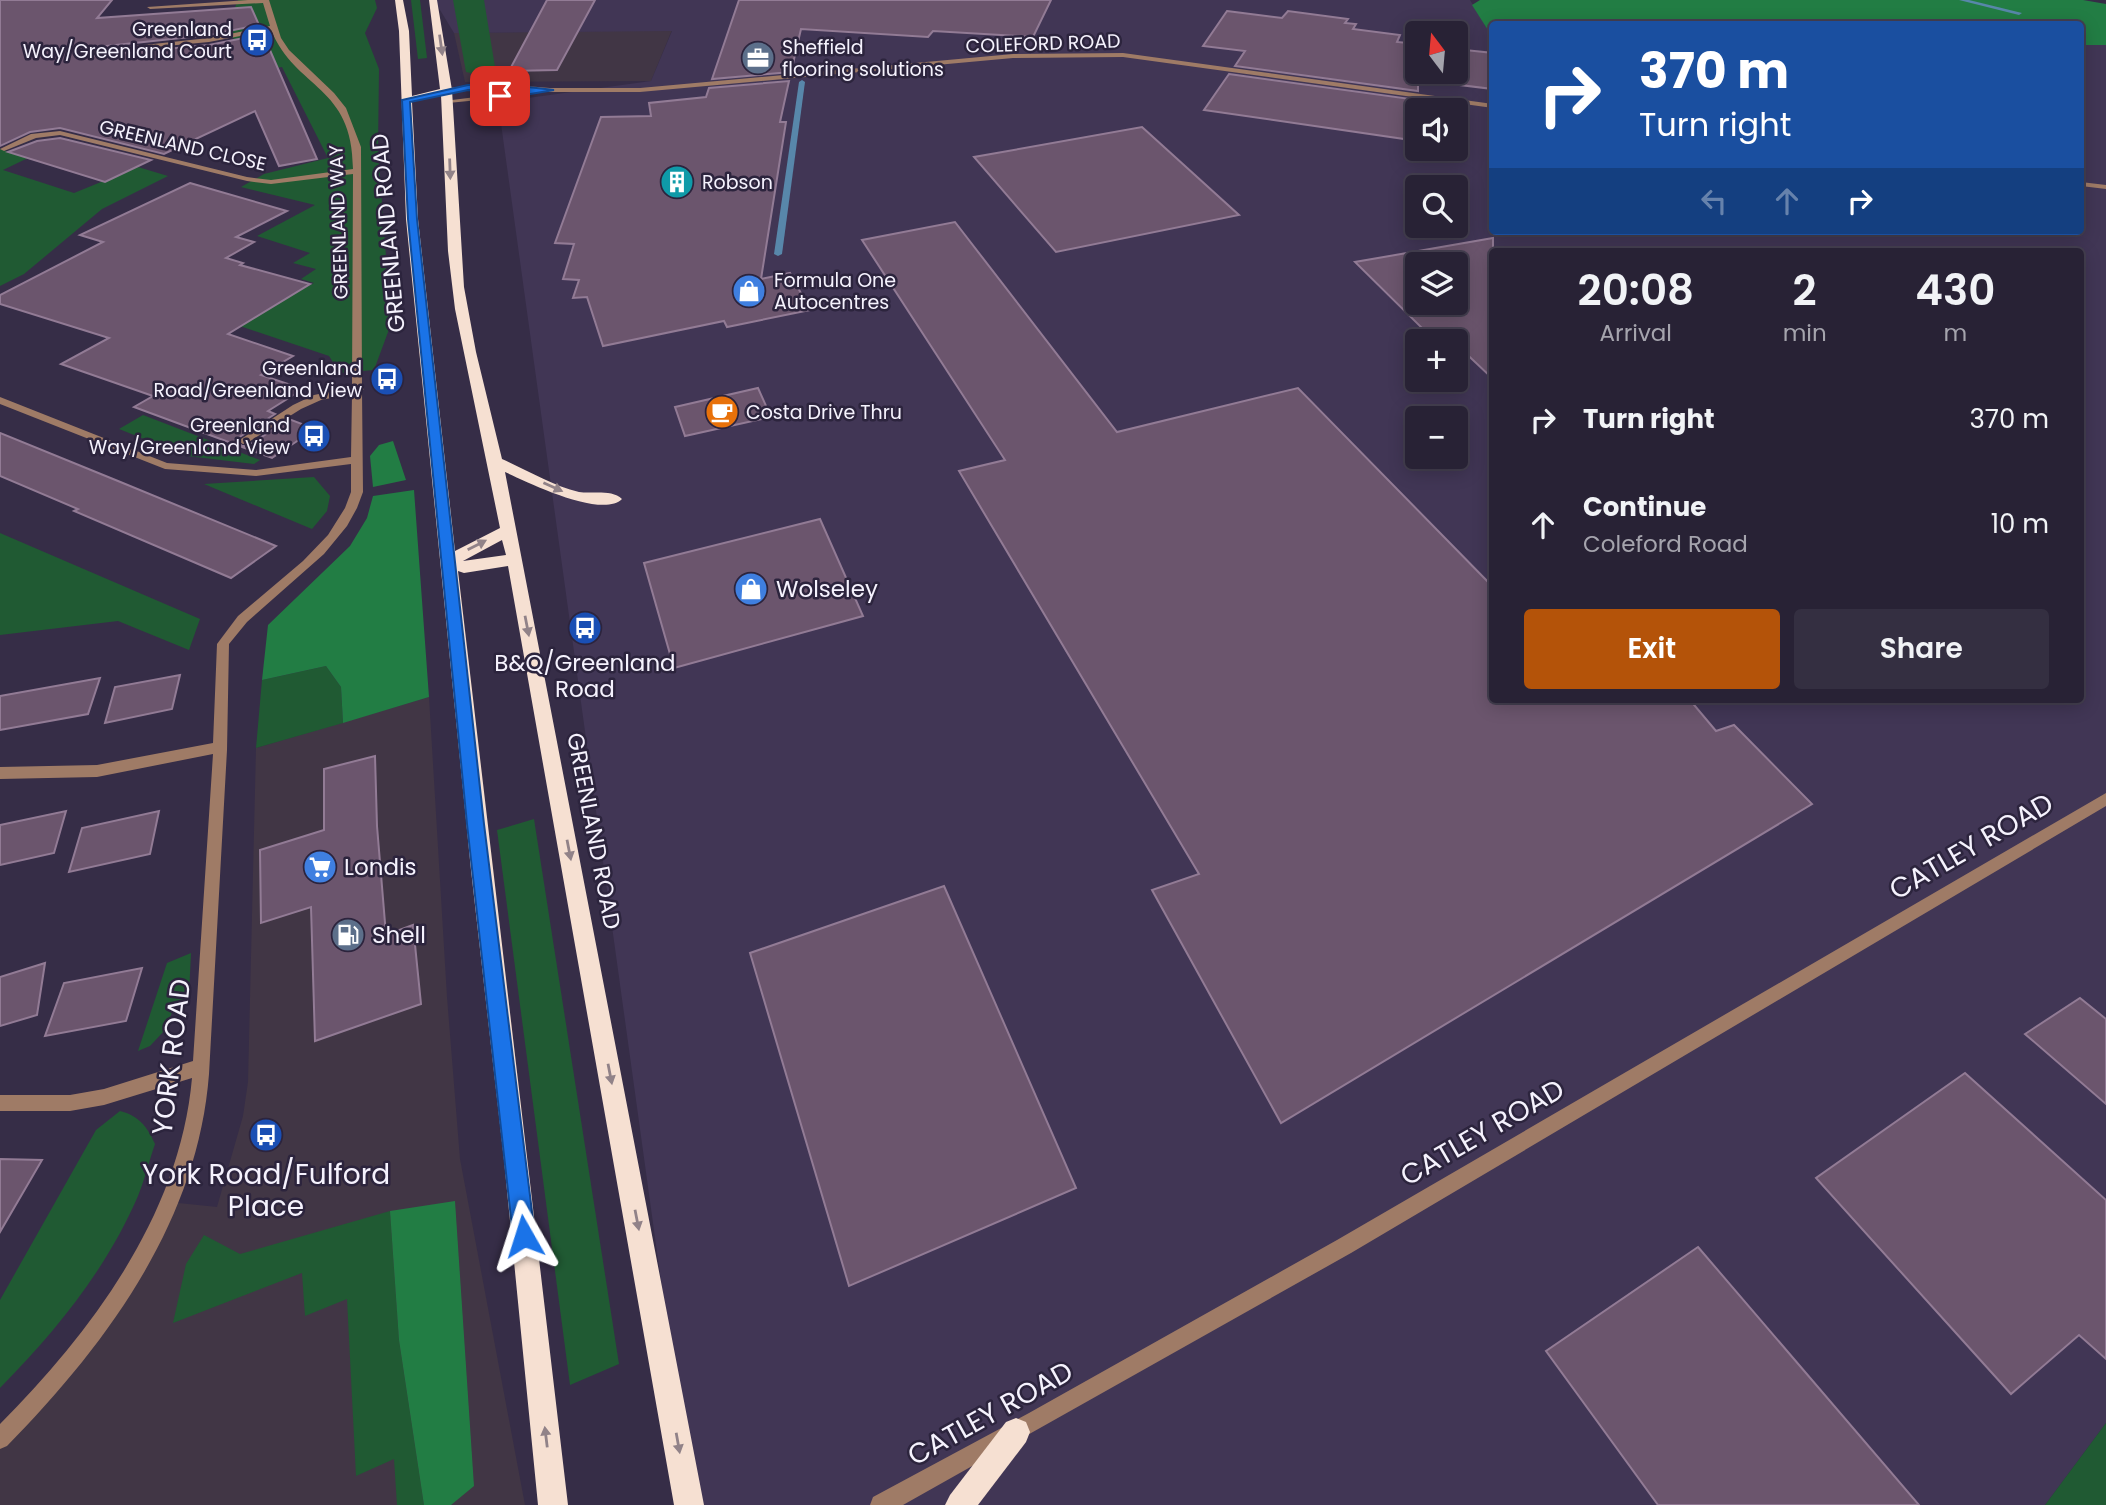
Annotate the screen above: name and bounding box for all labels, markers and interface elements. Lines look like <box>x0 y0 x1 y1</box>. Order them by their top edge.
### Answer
place label: Greenland Way/Greenland Court <box>23 16 232 65</box>
bus stop icon: Greenland Way/Greenland Court <box>238 21 276 59</box>
north arrow <box>1405 21 1468 84</box>
map controls <box>1405 21 1468 469</box>
street label: COLEFORD ROAD <box>965 27 1121 60</box>
one-way arrow <box>436 34 447 56</box>
place label: Sheffield flooring solutions <box>782 34 944 83</box>
text: 370 m <box>1639 37 1789 105</box>
office icon: Sheffield flooring solutions <box>739 39 777 77</box>
icon: right <box>1524 49 1615 140</box>
pin <box>470 66 530 126</box>
icon: arrive <box>481 77 519 115</box>
button: sound <box>1405 98 1468 161</box>
text: Turn right <box>1639 102 1791 147</box>
street label: GREENLAND CLOSE <box>97 113 269 178</box>
street label: GREENLAND ROAD <box>363 132 413 334</box>
street label: GREENLAND WAY <box>322 144 355 300</box>
one-way arrow <box>445 158 456 180</box>
building icon: Robson <box>658 163 696 201</box>
place label: Robson <box>702 169 773 196</box>
button: search <box>1405 175 1468 238</box>
icon: left <box>1695 182 1733 220</box>
icon: ahead <box>1768 182 1806 220</box>
icon: right <box>1841 182 1879 220</box>
button: layers <box>1405 252 1468 315</box>
text: 20:08 <box>1578 261 1694 320</box>
text: 2 <box>1793 261 1817 320</box>
text: 430 <box>1915 261 1995 320</box>
place label: Formula One Autocentres <box>774 267 896 316</box>
shop icon: Formula One Autocentres <box>730 272 768 310</box>
text: Arrival <box>1600 317 1672 349</box>
text: min <box>1783 317 1827 349</box>
text: m <box>1943 317 1967 349</box>
button: + <box>1405 329 1468 392</box>
place label: Greenland Road/Greenland View <box>153 355 362 404</box>
bus stop icon: Greenland Road/Greenland View <box>368 360 406 398</box>
cafe icon: Costa Drive Thru <box>703 393 741 431</box>
place label: Costa Drive Thru <box>746 399 902 426</box>
icon: right <box>1524 401 1562 439</box>
text: Turn right <box>1583 401 1715 437</box>
text: 370 m <box>1969 401 2049 437</box>
button: − <box>1405 406 1468 469</box>
place label: Greenland Way/Greenland View <box>89 412 290 461</box>
bus stop icon: Greenland Way/Greenland View <box>295 417 333 455</box>
one-way arrow <box>543 481 563 493</box>
text: Continue <box>1583 489 1706 525</box>
icon: ahead <box>1524 506 1562 544</box>
text: 10 m <box>1991 506 2049 542</box>
text: Coleford Road <box>1583 528 1748 560</box>
one-way arrow <box>467 540 487 551</box>
shop icon: Wolseley <box>732 570 770 608</box>
place label: Wolseley <box>776 573 878 605</box>
bus stop icon: B&Q/Greenland Road <box>566 609 604 647</box>
button: Exit <box>1524 609 1780 689</box>
button: Share <box>1794 609 2049 689</box>
one-way arrow <box>522 615 533 637</box>
place label: B&Q/Greenland Road <box>494 647 676 705</box>
street label: GREENLAND ROAD <box>559 730 629 932</box>
street label: CATLEY ROAD <box>1882 784 2061 909</box>
one-way arrow <box>563 839 574 861</box>
supermarket icon: Londis <box>301 848 339 886</box>
place label: Londis <box>344 851 417 883</box>
fuel station icon: Shell <box>329 916 367 954</box>
place label: Shell <box>372 919 426 951</box>
street label: YORK ROAD <box>143 977 200 1138</box>
one-way arrow <box>605 1063 616 1085</box>
street label: CATLEY ROAD <box>1393 1070 1572 1195</box>
bus stop icon: York Road/Fulford Place <box>247 1116 285 1154</box>
place label: York Road/Fulford Place <box>142 1155 390 1226</box>
position arrow <box>487 1199 561 1273</box>
one-way arrow <box>632 1209 643 1231</box>
street label: CATLEY ROAD <box>900 1352 1080 1475</box>
one-way arrow <box>540 1426 551 1448</box>
one-way arrow <box>673 1432 684 1454</box>

